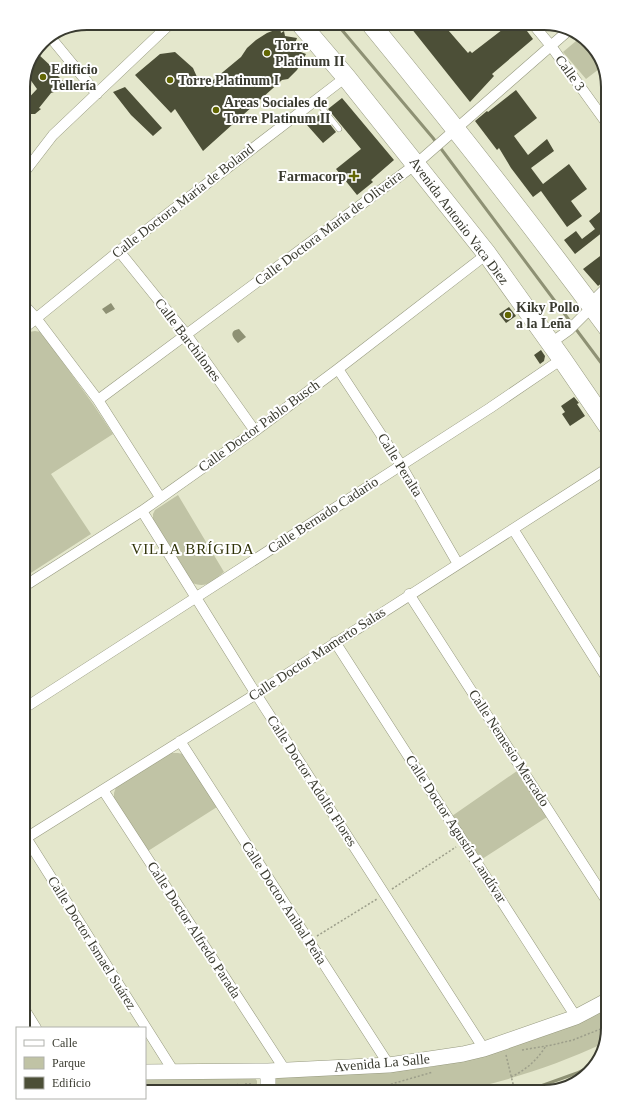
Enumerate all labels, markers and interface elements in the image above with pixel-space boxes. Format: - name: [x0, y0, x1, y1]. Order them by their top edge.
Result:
- place label: Torre Platinum II: [275, 38, 345, 69]
- marker: Torre Platinum II: [262, 48, 272, 58]
- street label: Calle 3: [552, 52, 588, 94]
- place label: Edificio Tellería: [51, 62, 98, 93]
- marker: Edificio Tellería: [38, 72, 48, 82]
- place label: Torre Platinum I: [178, 73, 279, 88]
- marker: Torre Platinum I: [165, 75, 175, 85]
- place label: Areas Sociales de Torre Platinum II: [224, 95, 331, 126]
- marker: Areas Sociales de Torre Platinum II: [211, 105, 221, 115]
- street label: Calle Doctora María de Boland: [109, 141, 257, 261]
- street label: Avenida Antonio Vaca Diez: [406, 154, 512, 288]
- street label: Calle Doctora María de Oliveira: [252, 167, 406, 289]
- place label: Farmacorp: [278, 169, 346, 184]
- marker: Farmacorp: [349, 171, 359, 181]
- street label: Calle Barchilones: [152, 296, 224, 384]
- place label: Kiky Pollo a la Leña: [516, 300, 579, 331]
- marker: Kiky Pollo a la Leña: [503, 310, 513, 320]
- street label: Calle Doctor Pablo Busch: [196, 377, 322, 475]
- street label: Calle Peralta: [375, 431, 426, 500]
- street label: Calle Bernado Cadario: [265, 474, 381, 556]
- district label: VILLA BRÍGIDA: [131, 541, 255, 557]
- street label: Calle Doctor Mamerto Salas: [246, 604, 388, 704]
- street label: Calle Nemesio Mercado: [466, 687, 552, 809]
- street label: Calle Doctor Adolfo Flores: [264, 713, 360, 849]
- street label: Calle Doctor Agustín Landívar: [403, 752, 510, 906]
- street label: Calle Doctor Anibal Peña: [239, 839, 330, 968]
- street label: Calle Doctor Alfredo Parada: [144, 859, 244, 1002]
- street label: Calle Doctor Ismael Suárez: [45, 874, 139, 1012]
- legend: [16, 1027, 146, 1099]
- text: Calle: [52, 1036, 77, 1050]
- street label: Avenida La Salle: [333, 1051, 431, 1075]
- text: Parque: [52, 1056, 85, 1070]
- text: Edificio: [52, 1076, 91, 1090]

